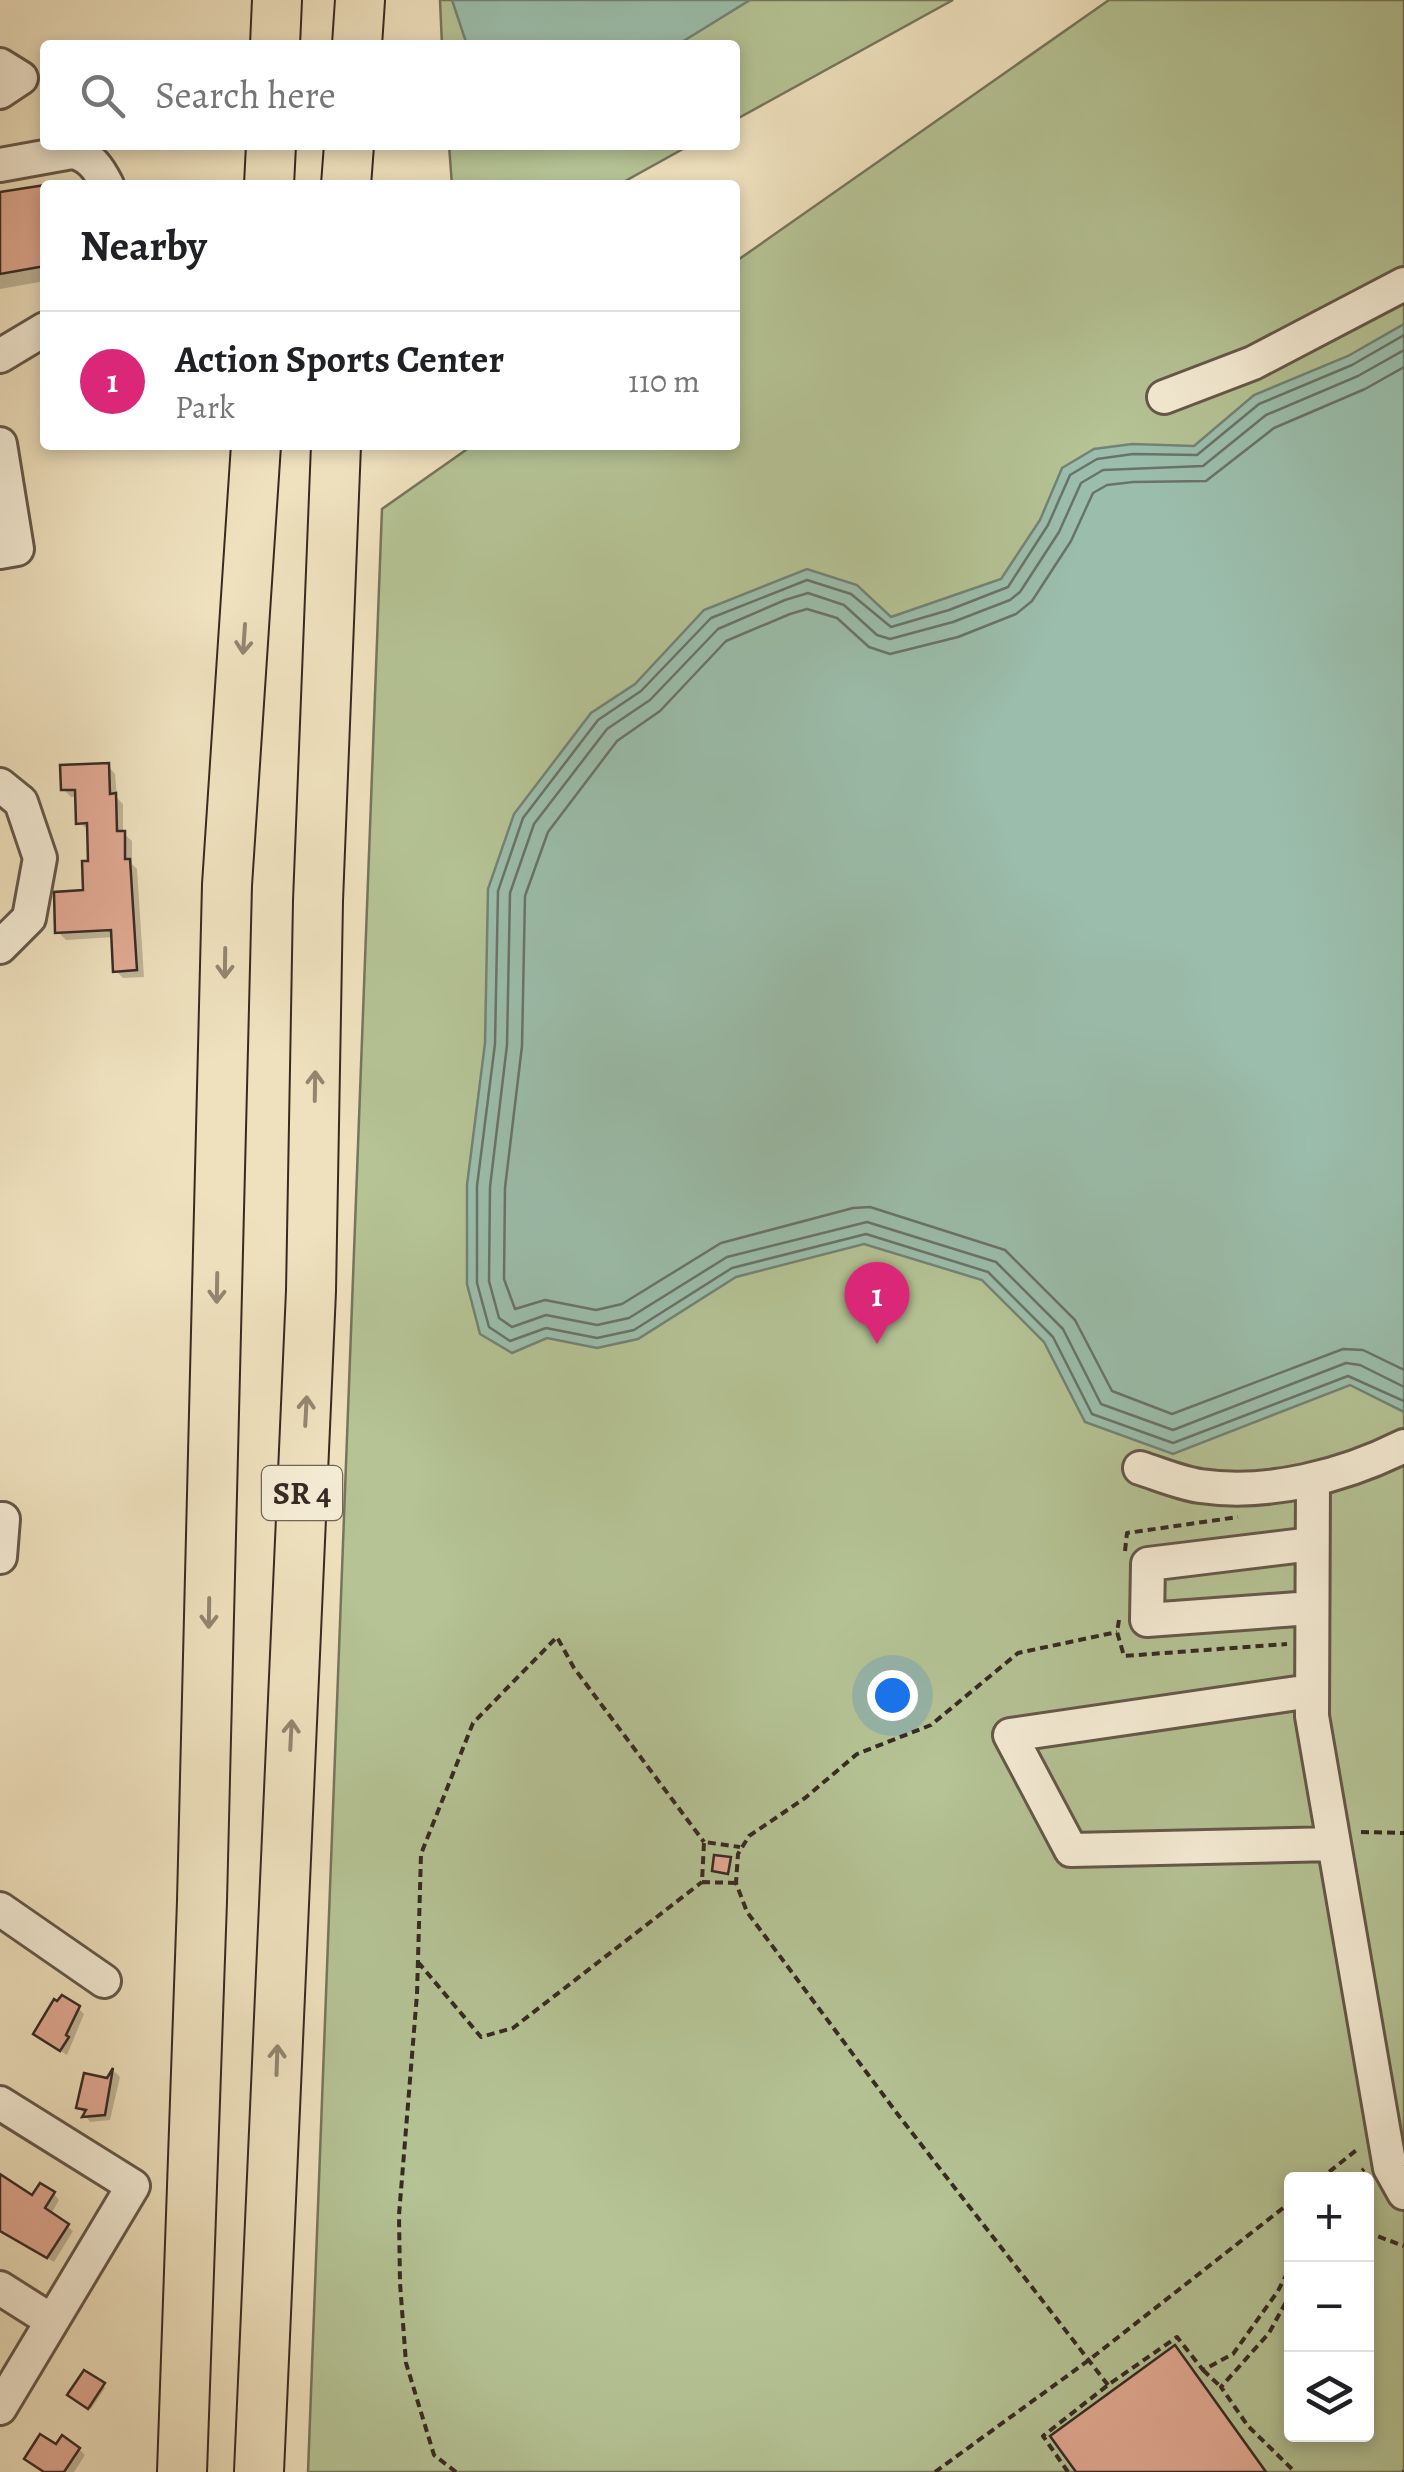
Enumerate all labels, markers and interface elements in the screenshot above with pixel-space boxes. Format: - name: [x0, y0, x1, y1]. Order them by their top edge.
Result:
- search box: [40, 40, 740, 150]
- icon: search: [75, 68, 130, 123]
- text: Search here: [155, 69, 336, 121]
- text: Nearby: [80, 217, 207, 274]
- text: Action Sports Center: [175, 333, 504, 385]
- text: 1: [107, 359, 118, 403]
- text: 110 m: [628, 359, 700, 403]
- text: Park: [175, 385, 235, 429]
- one-way arrow: [234, 623, 253, 655]
- one-way arrow: [215, 947, 234, 979]
- one-way arrow: [305, 1070, 324, 1102]
- pin: 1: [844, 1262, 910, 1344]
- one-way arrow: [207, 1272, 226, 1304]
- one-way arrow: [297, 1395, 316, 1427]
- road number: SR 4: [262, 1466, 342, 1520]
- one-way arrow: [199, 1597, 218, 1629]
- your location: [867, 1670, 918, 1721]
- one-way arrow: [282, 1720, 301, 1752]
- one-way arrow: [268, 2044, 287, 2076]
- map controls: [1284, 2172, 1374, 2442]
- button: +: [1284, 2172, 1374, 2262]
- button: −: [1284, 2262, 1374, 2352]
- button: layers: [1284, 2352, 1374, 2442]

